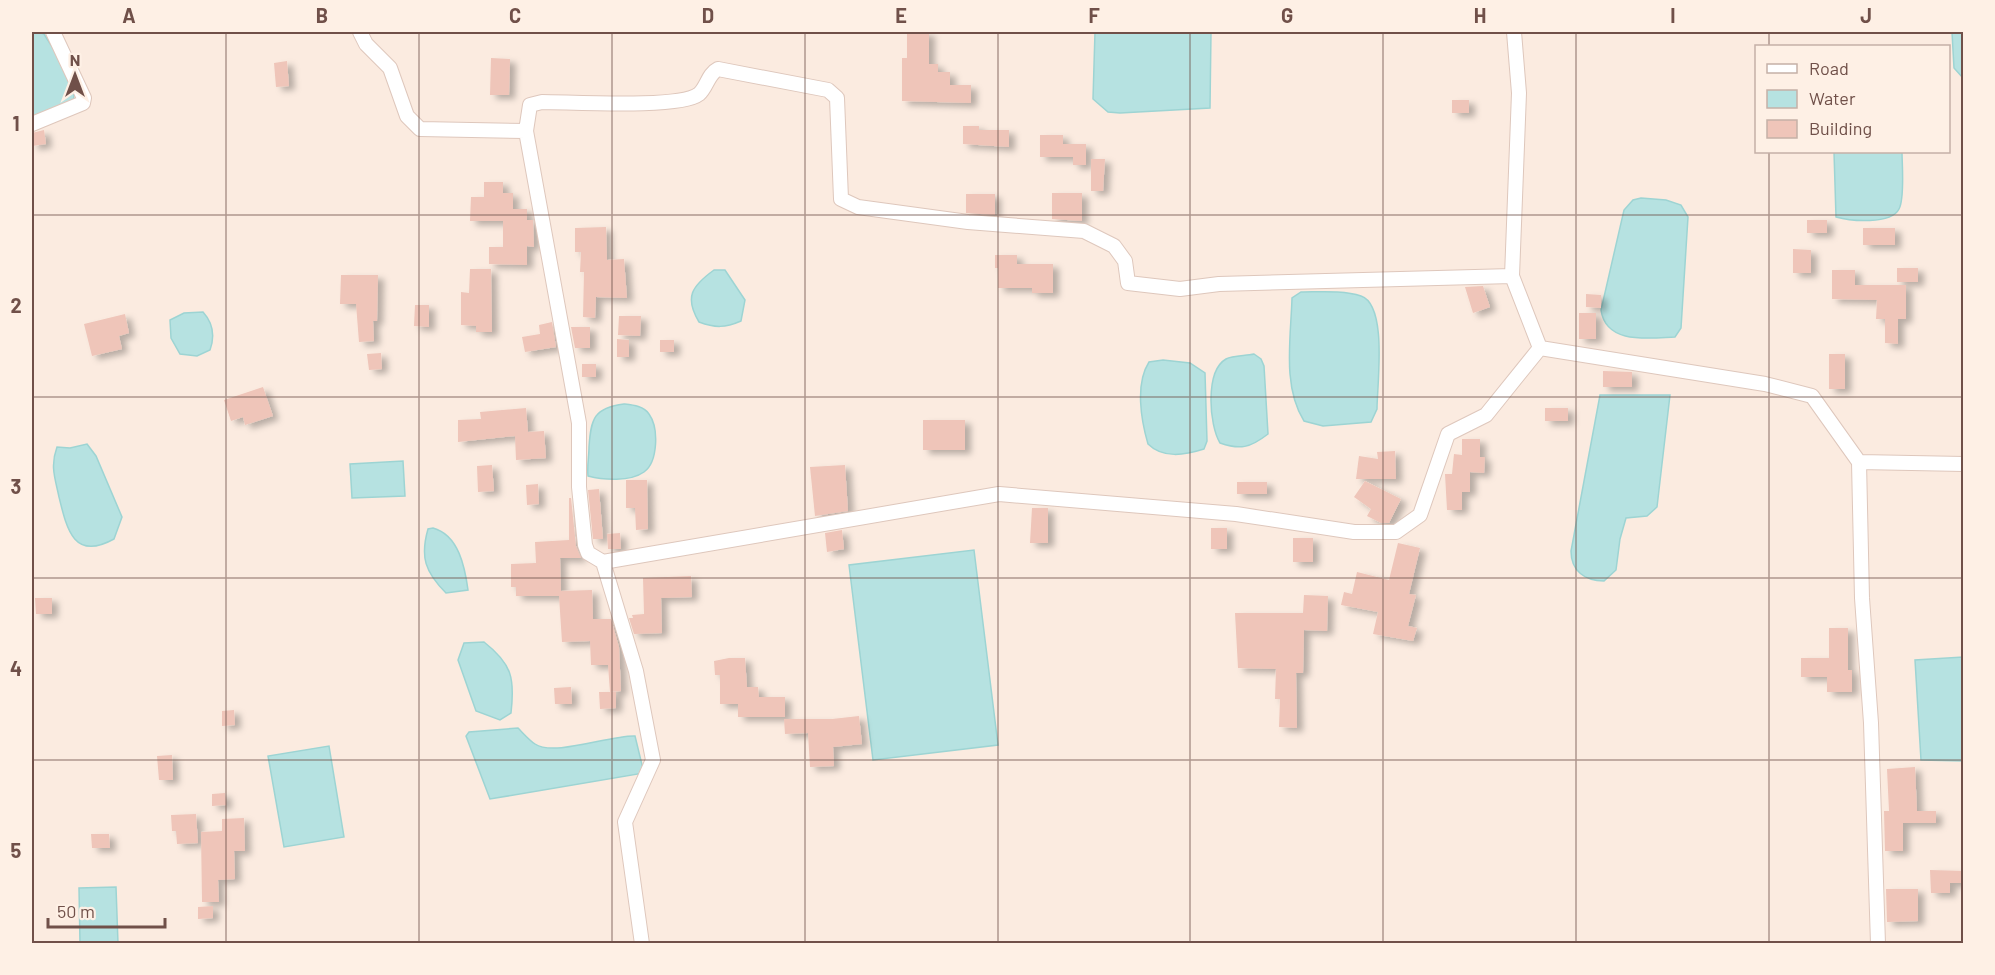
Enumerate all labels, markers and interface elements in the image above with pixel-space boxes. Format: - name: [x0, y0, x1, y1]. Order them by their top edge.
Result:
- text: A: [122, 3, 136, 27]
- text: B: [316, 3, 328, 27]
- text: C: [509, 3, 521, 27]
- text: D: [702, 3, 714, 27]
- text: E: [895, 3, 907, 27]
- text: F: [1088, 3, 1100, 27]
- text: G: [1281, 3, 1293, 27]
- text: H: [1474, 3, 1486, 27]
- text: I: [1670, 3, 1676, 27]
- text: J: [1860, 3, 1872, 27]
- north arrow: [45, 45, 105, 105]
- legend: [1755, 45, 1950, 153]
- text: N: [70, 50, 80, 69]
- text: Road: [1809, 57, 1849, 79]
- text: Water: [1809, 87, 1856, 109]
- text: 1: [12, 111, 20, 135]
- text: Building: [1809, 117, 1872, 139]
- text: 2: [10, 293, 22, 317]
- text: 3: [11, 474, 21, 498]
- text: 4: [10, 656, 22, 680]
- text: 5: [11, 838, 22, 862]
- scale bar: [48, 891, 165, 929]
- text: 50 m: [57, 900, 95, 922]

